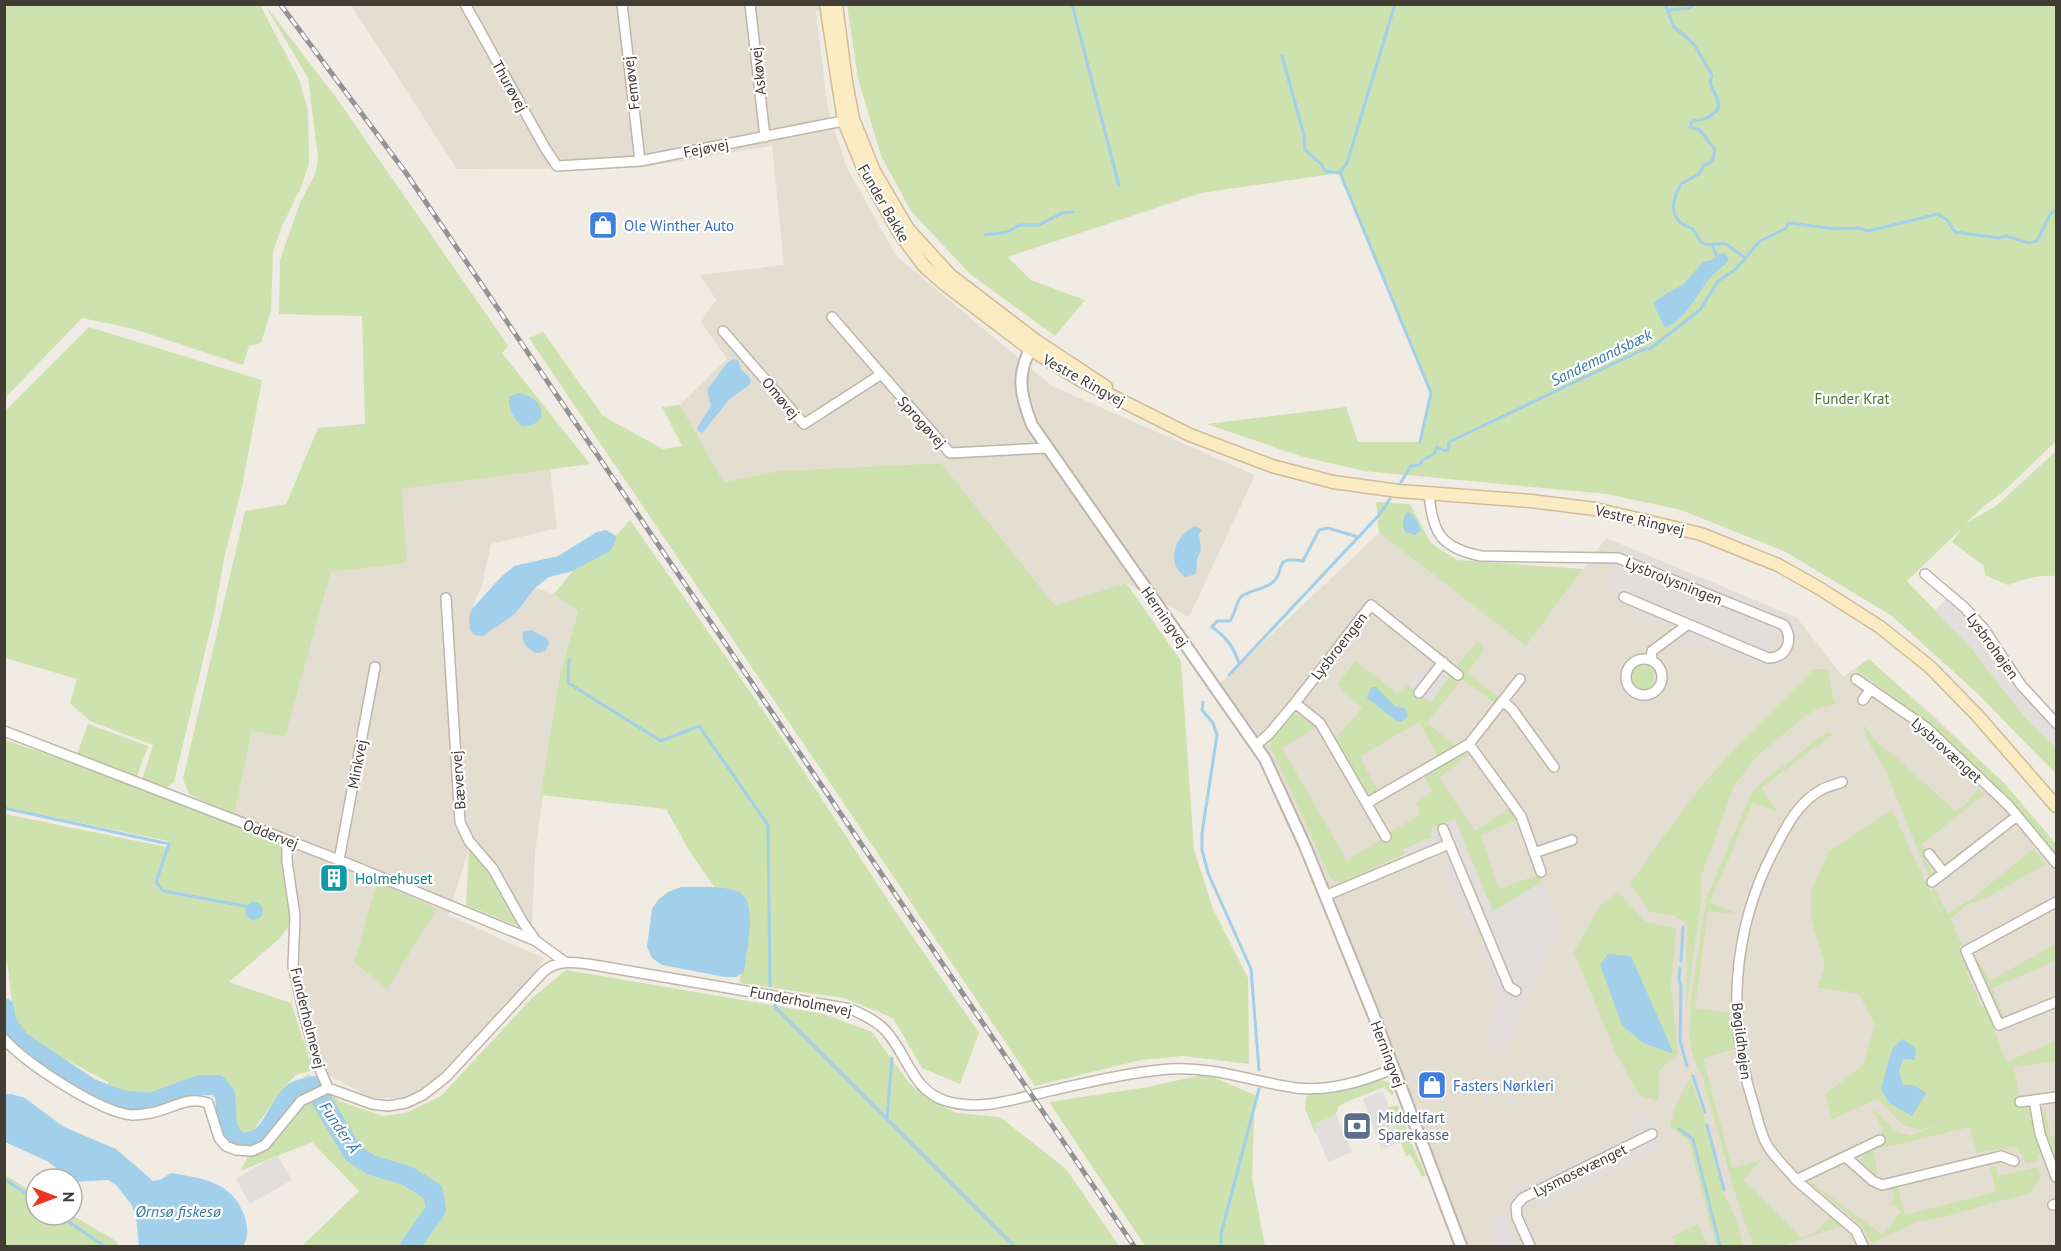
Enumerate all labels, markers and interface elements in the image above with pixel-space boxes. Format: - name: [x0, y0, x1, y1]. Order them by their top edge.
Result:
- street label: Askøvej: [746, 46, 770, 96]
- street label: Femøvej: [618, 55, 644, 111]
- street label: Thurøvej: [488, 57, 532, 115]
- street label: Fejøvej: [682, 134, 730, 162]
- street label: Funder Bakke: [854, 161, 914, 245]
- shop icon: Ole Winther Auto: [587, 209, 619, 241]
- place label: Ole Winther Auto: [624, 216, 734, 235]
- water label: Sandemandsbæk: [1547, 323, 1656, 390]
- street label: Vestre Ringvej: [1039, 349, 1129, 410]
- street label: Omøvej: [758, 373, 804, 423]
- park label: Funder Krat: [1814, 389, 1890, 408]
- street label: Sprogøvej: [894, 392, 950, 452]
- street label: Vestre Ringvej: [1592, 500, 1687, 540]
- street label: Lysbrolysningen: [1623, 553, 1725, 609]
- street label: Herningvej: [1137, 583, 1193, 651]
- street label: Lysbroengen: [1307, 608, 1371, 684]
- street label: Lysbrohøjen: [1963, 609, 2023, 683]
- street label: Lysbrovænget: [1908, 713, 1986, 787]
- street label: Minkvej: [343, 738, 371, 790]
- street label: Bævervej: [446, 750, 470, 810]
- street label: Oddervej: [241, 815, 301, 853]
- building icon: Holmehuset: [318, 862, 350, 894]
- place label: Holmehuset: [355, 869, 433, 888]
- street label: Funderholmevej: [286, 965, 330, 1071]
- street label: Funderholmevej: [748, 982, 854, 1020]
- street label: Bøgildhøjen: [1728, 1001, 1756, 1081]
- street label: Herningvej: [1367, 1018, 1409, 1090]
- shop icon: Fasters Nørkleri: [1416, 1069, 1448, 1101]
- place label: Fasters Nørkleri: [1453, 1076, 1554, 1095]
- water label: Funder Å: [316, 1097, 365, 1157]
- place label: Middelfart Sparekasse: [1378, 1108, 1449, 1144]
- bank icon: Middelfart Sparekasse: [1341, 1110, 1373, 1142]
- street label: Lysmosevænget: [1530, 1139, 1630, 1201]
- north arrow: [24, 1167, 84, 1227]
- text: N: [59, 1192, 79, 1202]
- water label: Ørnsø fiskesø: [135, 1201, 221, 1221]

